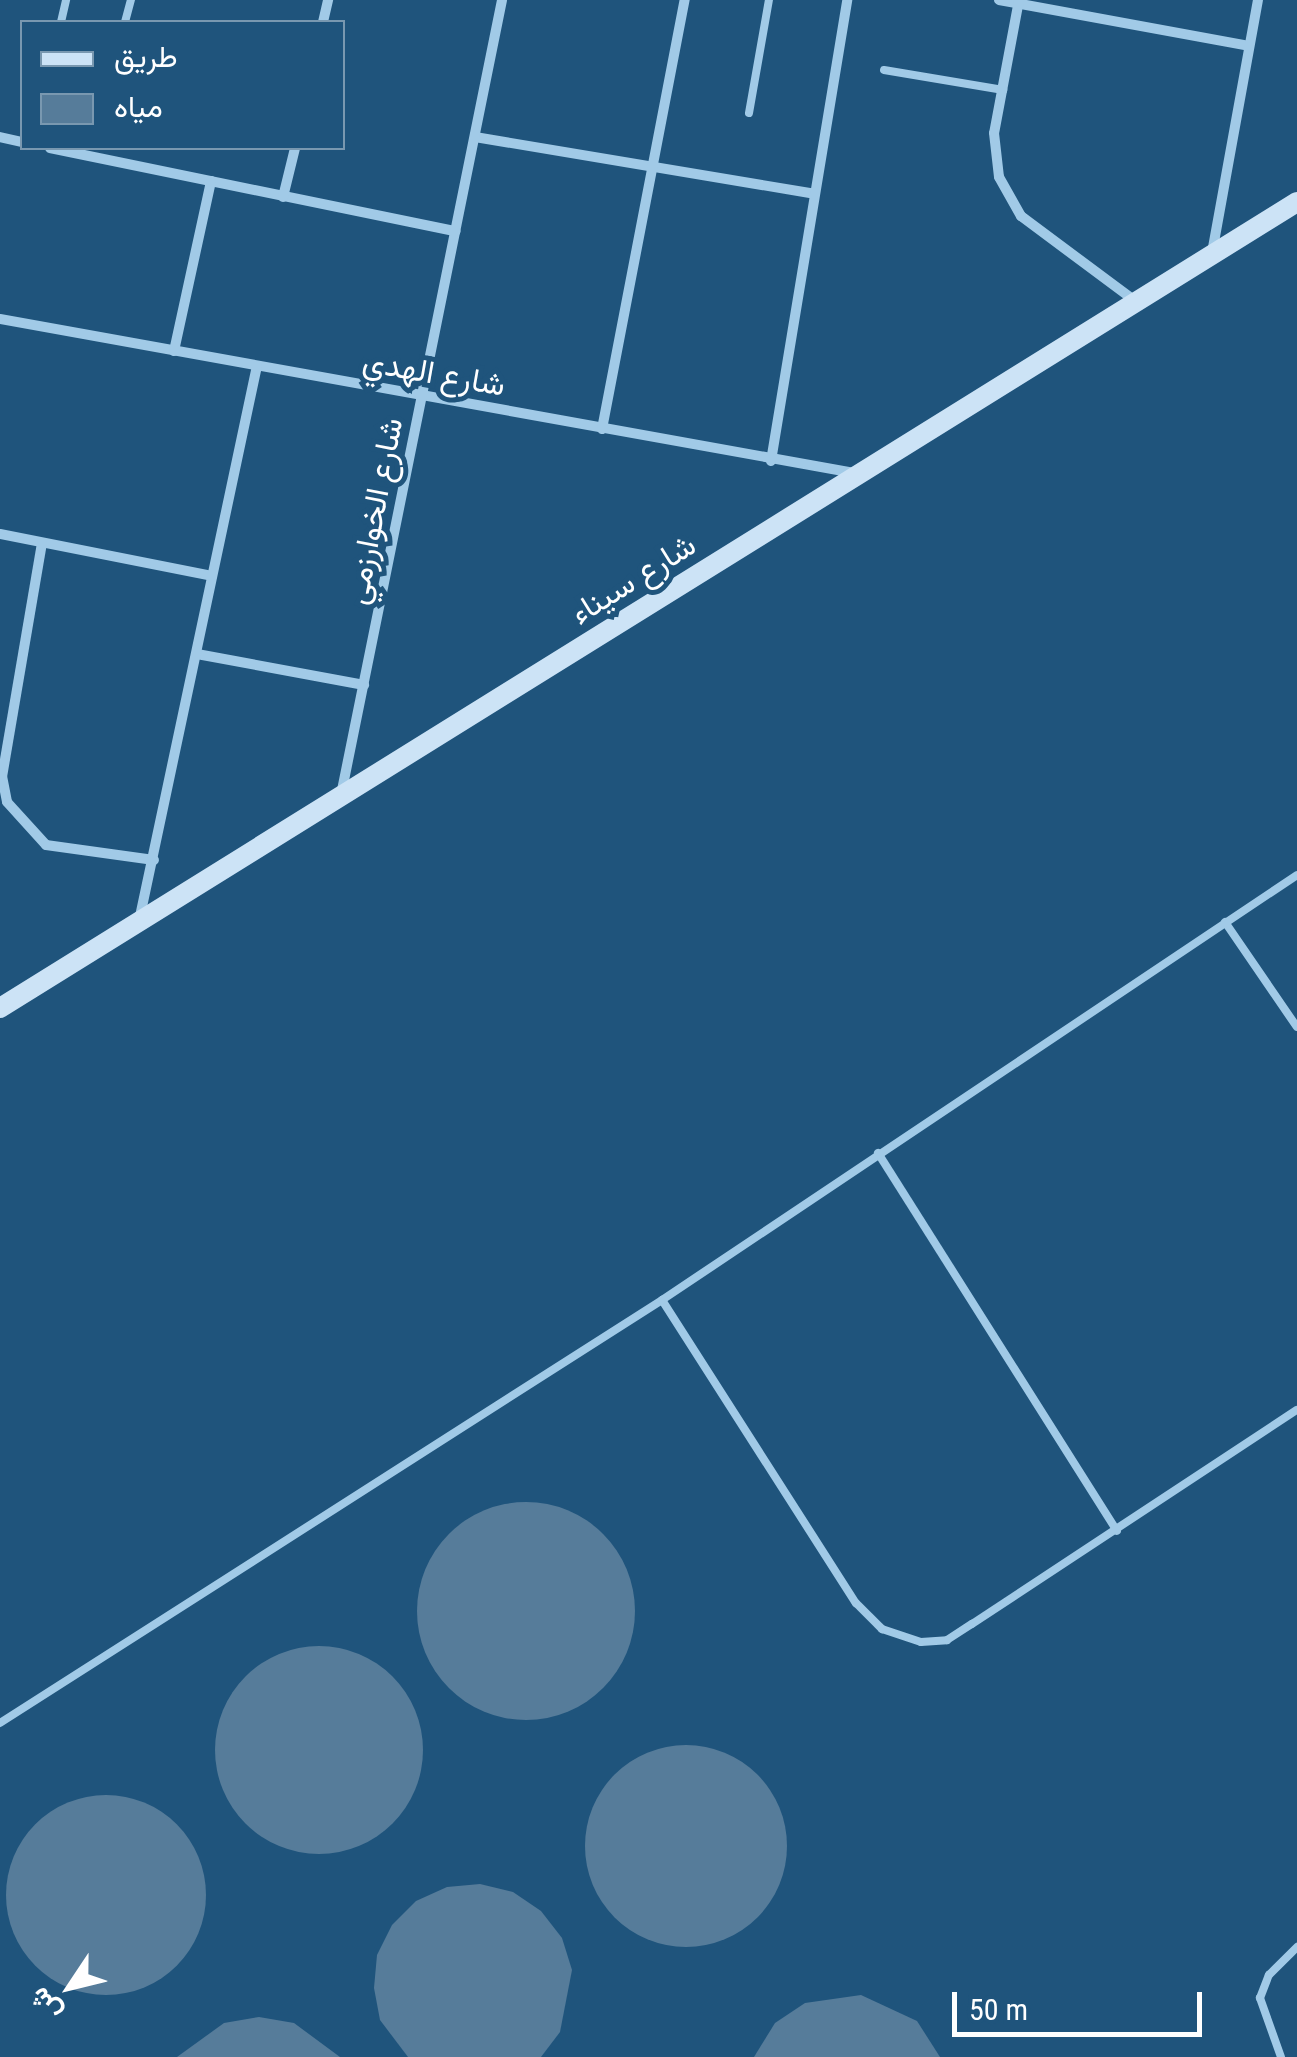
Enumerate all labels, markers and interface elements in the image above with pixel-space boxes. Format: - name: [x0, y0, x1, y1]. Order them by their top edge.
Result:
- legend: [20, 20, 345, 150]
- text: طريق: [114, 39, 178, 74]
- text: مياه: [114, 89, 163, 124]
- street label: شارع الهدي: [360, 342, 508, 404]
- street label: شارع الخوارزمي: [337, 414, 411, 608]
- street label: شارع سيناء: [563, 525, 703, 633]
- north arrow: [20, 1937, 120, 2037]
- scale bar: [957, 1972, 1207, 2034]
- text: ش: [22, 1981, 68, 2028]
- text: 50 m: [969, 1992, 1028, 2027]

